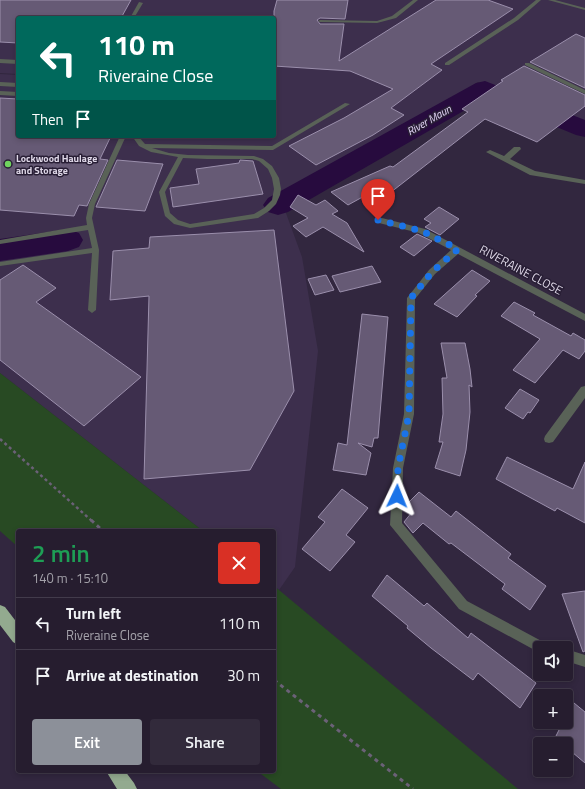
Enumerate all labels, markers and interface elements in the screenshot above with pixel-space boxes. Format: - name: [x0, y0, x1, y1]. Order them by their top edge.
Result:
- text: 110 m: [98, 23, 175, 66]
- icon: left: [32, 32, 84, 84]
- text: Riveraine Close: [98, 62, 213, 89]
- water label: River Maun: [404, 100, 455, 139]
- text: Then: [32, 108, 64, 131]
- icon: arrive: [72, 108, 94, 130]
- place label: Lockwood Haulage and Storage: [16, 151, 97, 178]
- marker: Lockwood Haulage and Storage: [3, 159, 13, 169]
- pin: [361, 179, 395, 220]
- icon: arrive: [367, 185, 389, 207]
- street label: RIVERAINE CLOSE: [476, 240, 567, 300]
- position arrow: [376, 475, 418, 517]
- text: 2 min: [32, 535, 90, 571]
- button: close: [218, 542, 260, 584]
- text: 140 m · 15:10: [32, 568, 108, 588]
- text: Turn left: [66, 602, 121, 625]
- text: 110 m: [219, 612, 260, 635]
- icon: left: [32, 613, 54, 635]
- text: Riveraine Close: [66, 625, 149, 645]
- map controls: [533, 641, 573, 777]
- button: sound: [533, 641, 573, 681]
- text: Arrive at destination: [66, 664, 199, 687]
- text: 30 m: [227, 664, 260, 687]
- icon: arrive: [32, 665, 54, 687]
- button: +: [533, 689, 573, 729]
- button: Exit: [32, 719, 142, 765]
- button: Share: [150, 719, 260, 765]
- button: −: [533, 737, 573, 777]

